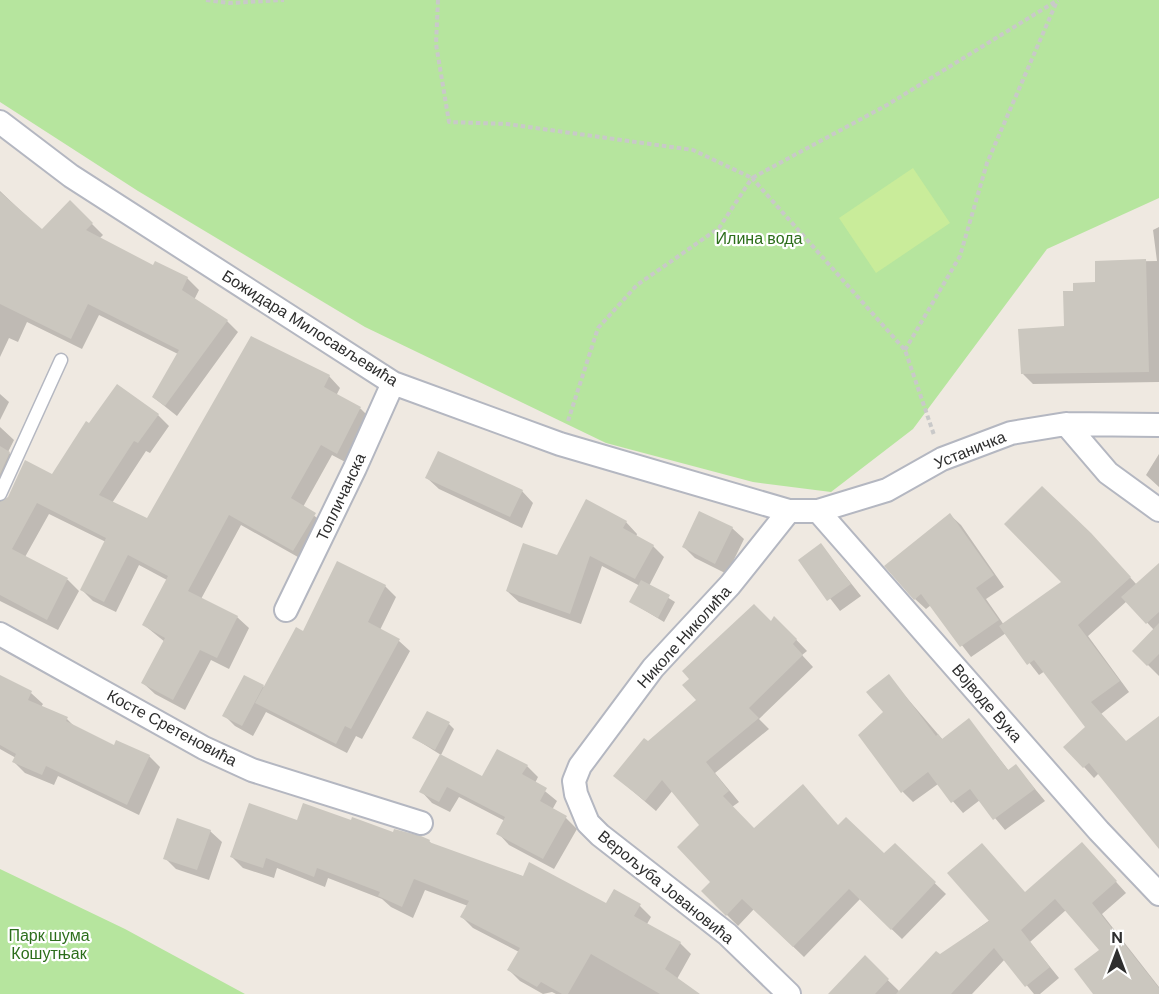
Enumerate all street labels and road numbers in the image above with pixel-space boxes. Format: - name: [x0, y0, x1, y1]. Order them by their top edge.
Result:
- street label: Божидара Милосављевића: [218, 265, 402, 391]
- street label: Устаничка: [931, 426, 1009, 474]
- street label: Топличанска: [311, 450, 371, 544]
- street label: Николе Николића: [632, 581, 736, 693]
- street label: Војводе Вука: [947, 659, 1027, 747]
- street label: Косте Сретеновића: [103, 685, 241, 771]
- street label: Верољуба Јовановића: [594, 826, 738, 948]

